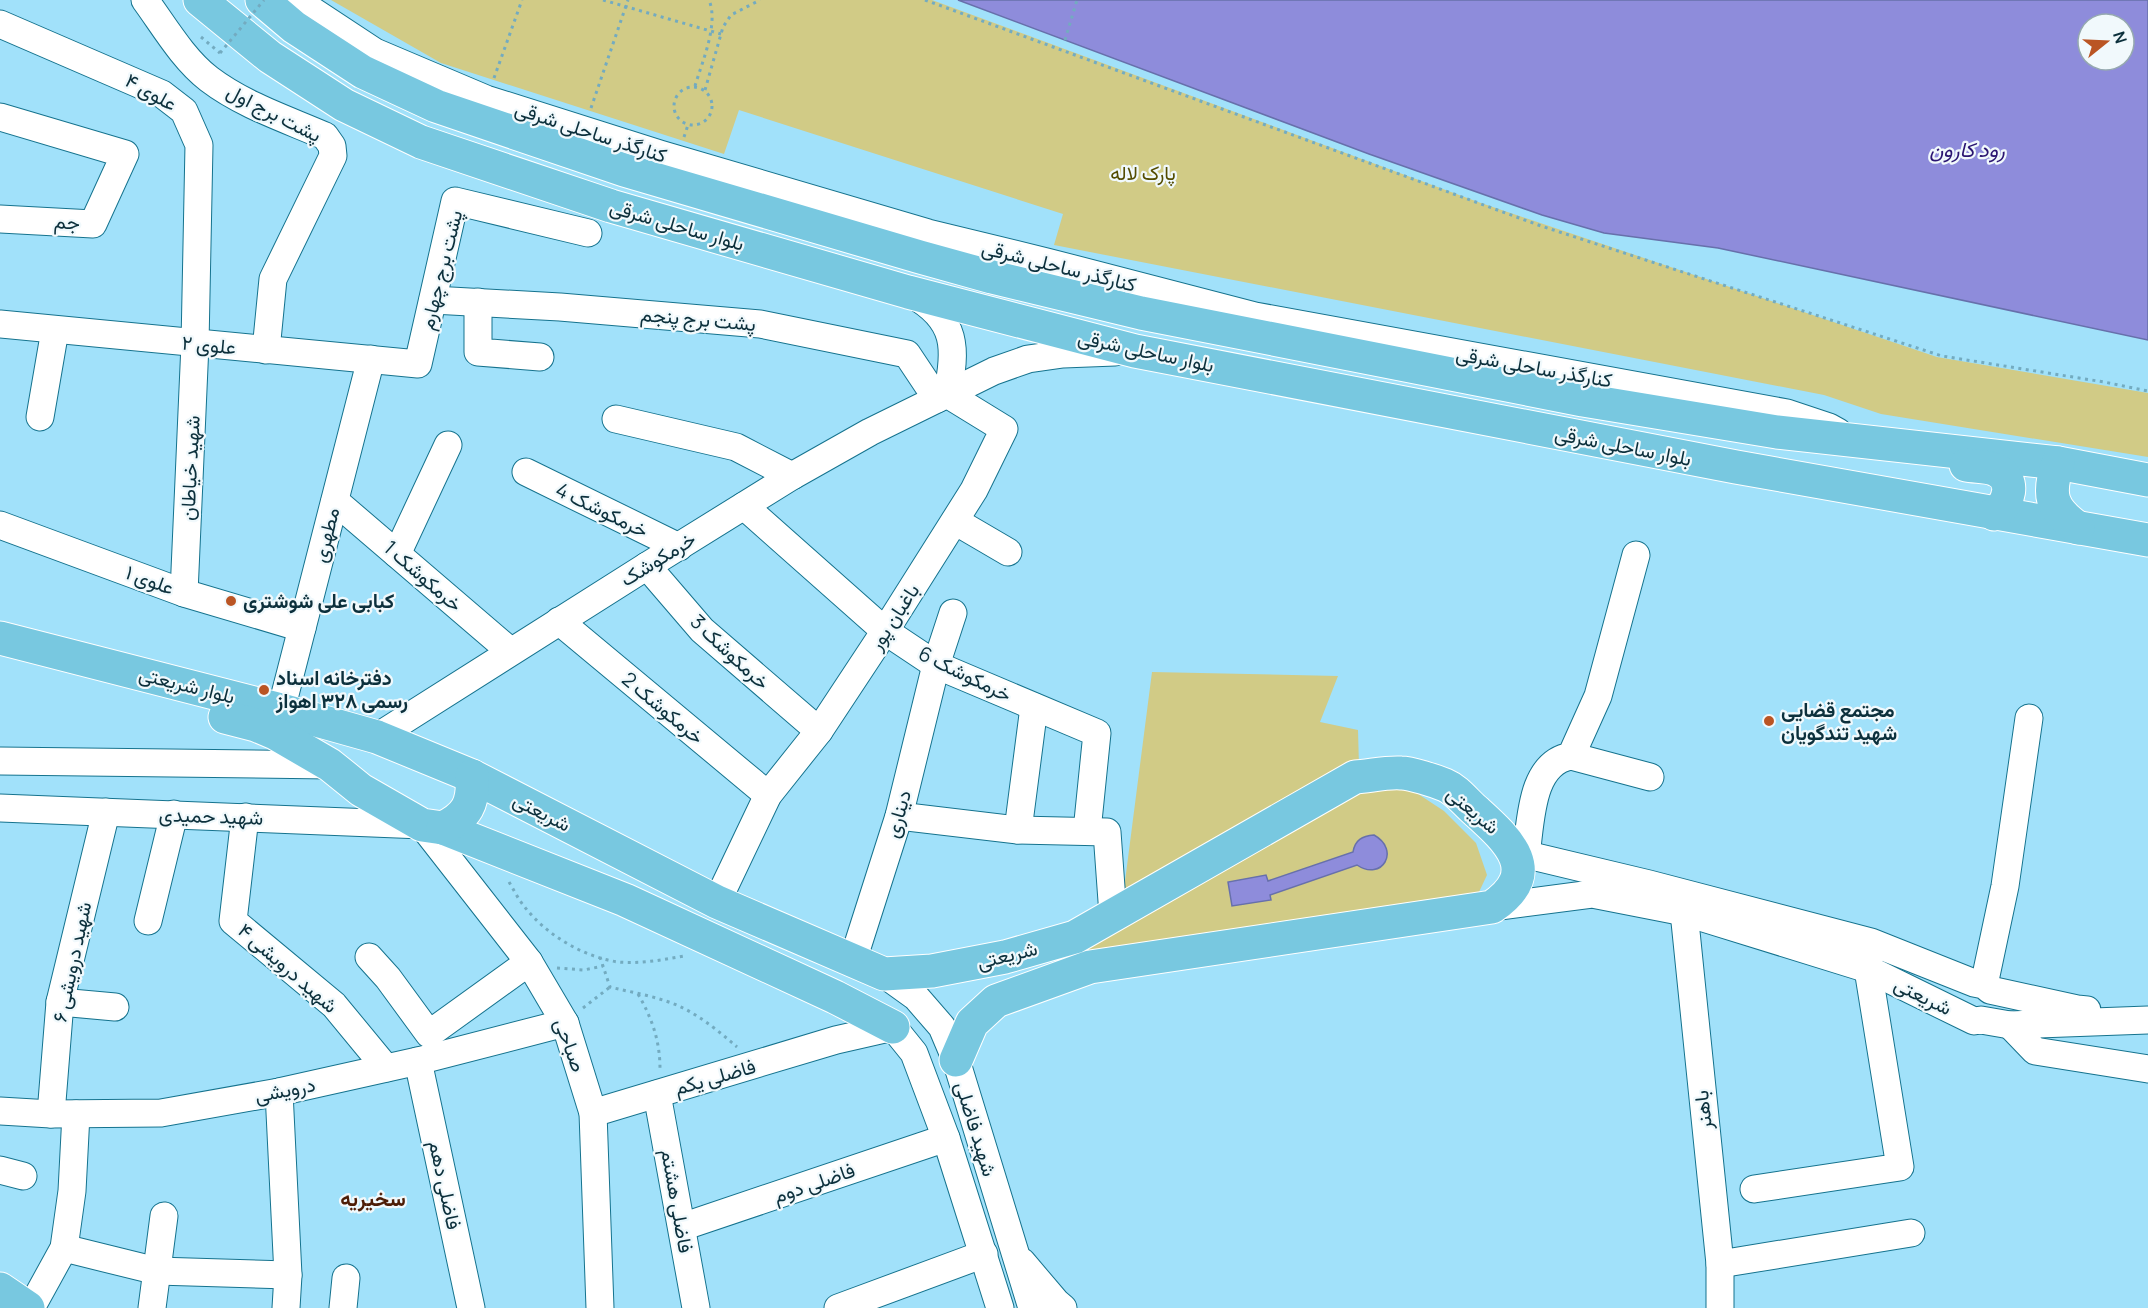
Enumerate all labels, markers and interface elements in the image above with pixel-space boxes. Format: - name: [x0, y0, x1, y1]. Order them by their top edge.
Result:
- north arrow: [2076, 12, 2136, 72]
- text: N: [2108, 28, 2133, 46]
- street label: علوی ۴: [121, 66, 182, 117]
- street label: پشت برج اول: [222, 77, 326, 149]
- street label: کنارگذر ساحلی شرقی: [512, 94, 671, 169]
- water label: رود کارون: [1929, 135, 2005, 163]
- park label: پارک لاله: [1110, 159, 1176, 187]
- street label: بلوار ساحلی شرقی: [607, 192, 747, 257]
- street label: جم: [53, 207, 81, 236]
- street label: پشت برج چهارم: [413, 207, 469, 333]
- street label: کنارگذر ساحلی شرقی: [979, 233, 1139, 298]
- street label: پشت برج پنجم: [639, 300, 757, 338]
- street label: بلوار ساحلی شرقی: [1075, 323, 1217, 378]
- street label: علوی ۲: [181, 329, 237, 360]
- street label: کنارگذر ساحلی شرقی: [1454, 339, 1614, 394]
- street label: شهید خیاطان: [173, 415, 206, 521]
- street label: بلوار ساحلی شرقی: [1552, 419, 1694, 472]
- street label: خرمکوشک 4: [551, 476, 653, 544]
- street label: مطهری: [306, 504, 345, 565]
- street label: خرمکوشک: [615, 525, 700, 592]
- street label: خرمکوشک 1: [378, 534, 468, 617]
- street label: علوی ۱: [122, 558, 178, 601]
- street label: باغبان پور: [861, 578, 926, 657]
- place label: کبابی علی شوشتری: [243, 587, 394, 614]
- marker: کبابی علی شوشتری: [224, 594, 238, 608]
- street label: خرمکوشک 3: [685, 608, 776, 695]
- street label: خرمکوشک 6: [914, 639, 1016, 708]
- street label: بلوار شریعتی: [136, 660, 238, 709]
- place label: دفترخانه اسناد رسمی ۳۲۸ اهواز: [275, 664, 408, 714]
- street label: خرمکوشک 2: [617, 665, 710, 750]
- marker: دفترخانه اسناد رسمی ۳۲۸ اهواز: [257, 683, 271, 697]
- place label: مجتمع قضایی شهید تندگویان: [1781, 696, 1897, 746]
- marker: مجتمع قضایی شهید تندگویان: [1762, 714, 1776, 728]
- street label: شریعتی: [1441, 780, 1505, 840]
- street label: شریعتی: [509, 786, 576, 838]
- street label: دیناری: [878, 787, 917, 841]
- street label: شهید حمیدی: [158, 800, 264, 831]
- street label: شهید درویشی ۶: [46, 899, 97, 1025]
- street label: شهید درویشی ۴: [233, 917, 344, 1019]
- street label: شریعتی: [974, 934, 1040, 975]
- street label: شریعتی: [1890, 970, 1957, 1021]
- street label: صباحی: [548, 1014, 593, 1075]
- street label: فاضلی یکم: [671, 1052, 759, 1101]
- street label: درویشی: [252, 1070, 317, 1109]
- street label: شهید فاضلی: [949, 1078, 1004, 1180]
- street label: باهنر: [1687, 1089, 1718, 1132]
- street label: فاضلی دهم: [423, 1138, 468, 1232]
- street label: فاضلی هشتم: [655, 1147, 700, 1255]
- street label: فاضلی دوم: [769, 1156, 858, 1209]
- district label: سخیریه: [340, 1184, 406, 1212]

